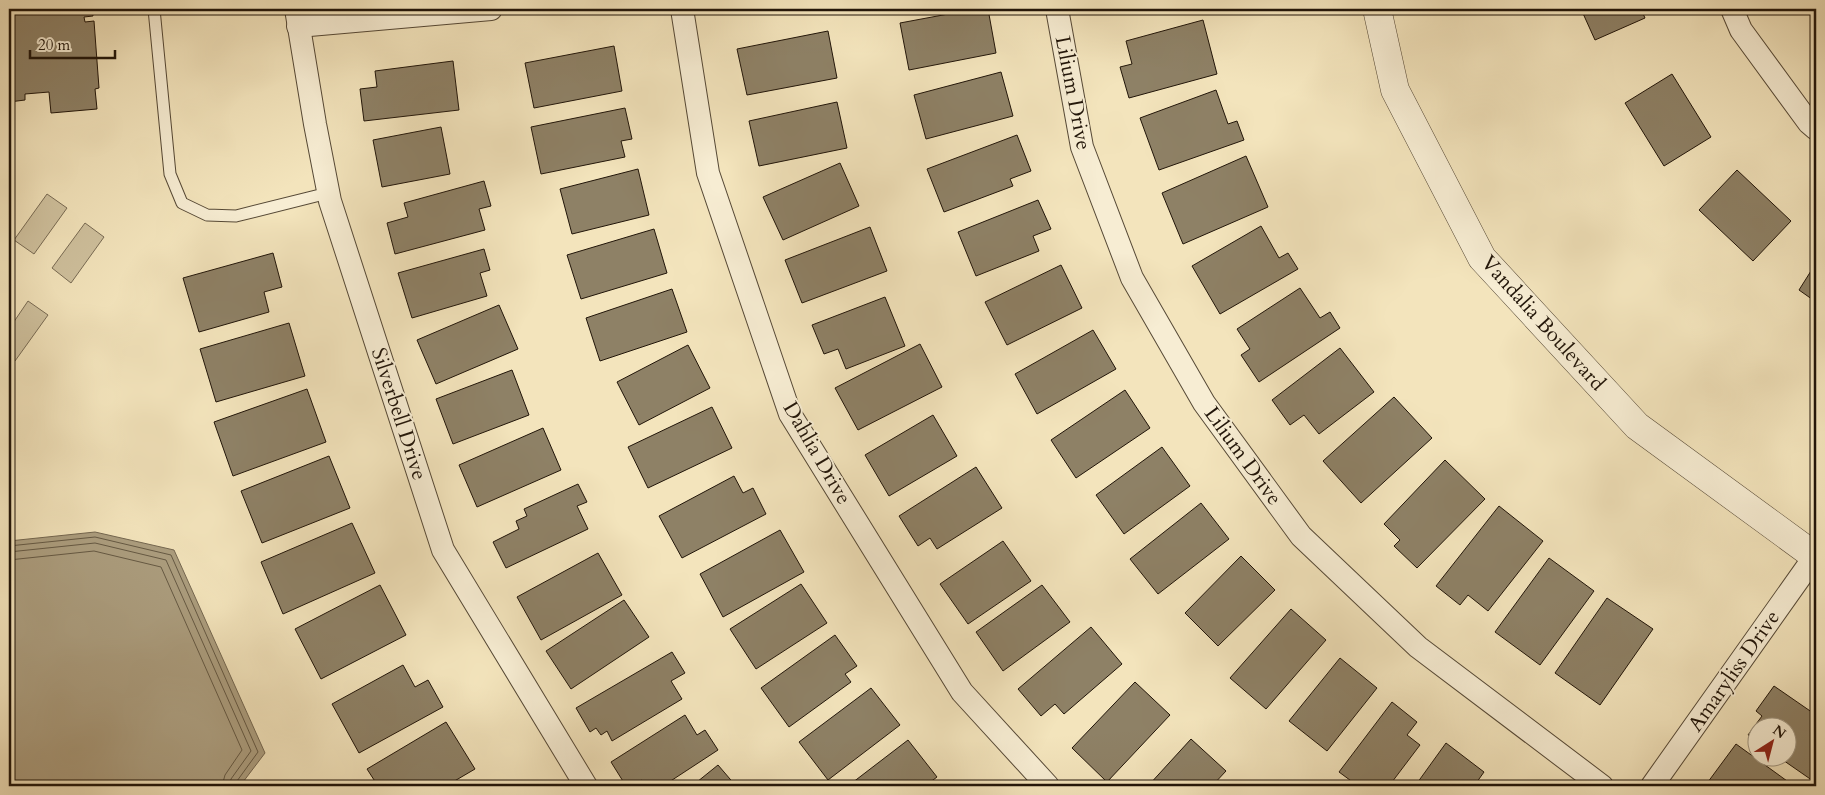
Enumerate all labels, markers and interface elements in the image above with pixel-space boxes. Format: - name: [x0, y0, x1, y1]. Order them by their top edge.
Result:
- scale bar: [30, 28, 115, 60]
- street label: Lilium Drive: [1048, 34, 1098, 152]
- text: 20 m: [38, 35, 70, 55]
- street label: Vandalia Boulevard: [1474, 249, 1612, 397]
- street label: Silverbell Drive: [364, 344, 434, 484]
- street label: Dahlia Drive: [776, 396, 858, 510]
- street label: Lilium Drive: [1197, 401, 1289, 511]
- street label: Amaryliss Drive: [1681, 604, 1787, 738]
- north arrow: [1748, 718, 1798, 768]
- text: N: [1769, 721, 1790, 743]

